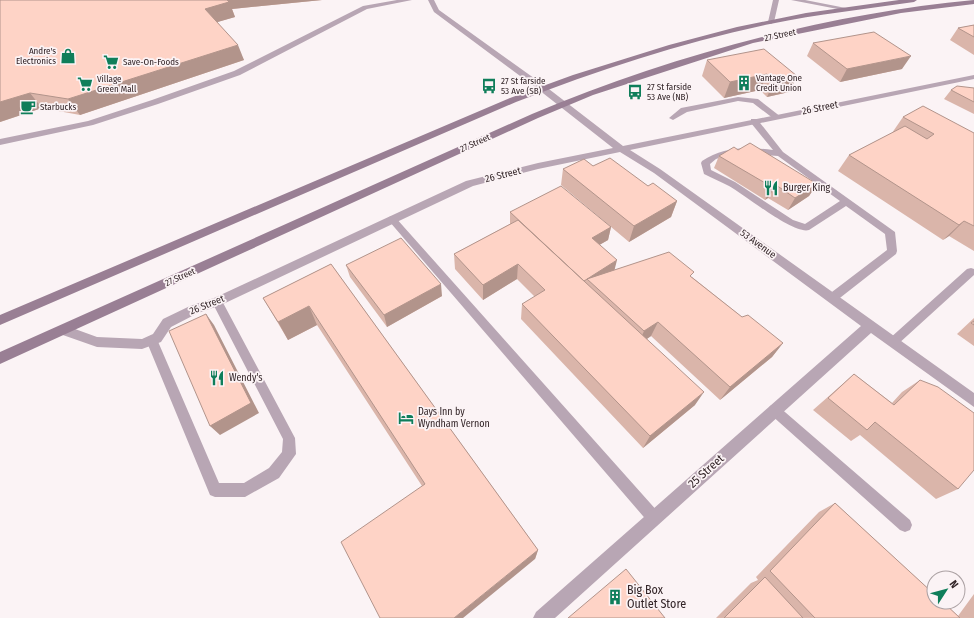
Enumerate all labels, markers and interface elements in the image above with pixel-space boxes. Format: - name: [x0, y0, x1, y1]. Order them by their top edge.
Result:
- street label: 27 Street: [763, 27, 797, 43]
- place label: Andre's Electronics: [16, 46, 56, 66]
- shop icon: Andre's Electronics: [59, 47, 77, 65]
- supermarket icon: Save-On-Foods: [102, 53, 120, 71]
- place label: Save-On-Foods: [123, 57, 179, 67]
- place label: Vantage One Credit Union: [756, 73, 803, 93]
- place label: Village Green Mall: [97, 74, 137, 94]
- building icon: Vantage One Credit Union: [735, 74, 753, 92]
- supermarket icon: Village Green Mall: [76, 75, 94, 93]
- place label: 27 St farside 53 Ave (SB): [501, 76, 546, 96]
- bus stop icon: 27 St farside 53 Ave (SB): [480, 77, 498, 95]
- place label: 27 St farside 53 Ave (NB): [647, 82, 692, 102]
- bus stop icon: 27 St farside 53 Ave (NB): [626, 83, 644, 101]
- cafe icon: Starbucks: [19, 98, 37, 116]
- street label: 26 Street: [801, 99, 840, 117]
- place label: Starbucks: [40, 102, 76, 112]
- street label: 27 Street: [458, 132, 492, 154]
- street label: 26 Street: [484, 165, 523, 185]
- restaurant icon: Burger King: [762, 179, 780, 197]
- place label: Burger King: [783, 182, 830, 194]
- street label: 53 Avenue: [738, 227, 778, 261]
- street label: 27 Street: [163, 266, 197, 288]
- street label: 26 Street: [188, 292, 227, 317]
- restaurant icon: Wendy's: [208, 369, 226, 387]
- place label: Wendy's: [229, 372, 263, 384]
- place label: Days Inn by Wyndham Vernon: [418, 406, 490, 430]
- hotel icon: Days Inn by Wyndham Vernon: [397, 409, 415, 427]
- street label: 25 Street: [685, 451, 727, 491]
- north arrow: [926, 570, 966, 610]
- text: N: [946, 578, 961, 591]
- place label: Big Box Outlet Store: [627, 583, 686, 611]
- building icon: Big Box Outlet Store: [606, 588, 624, 606]

